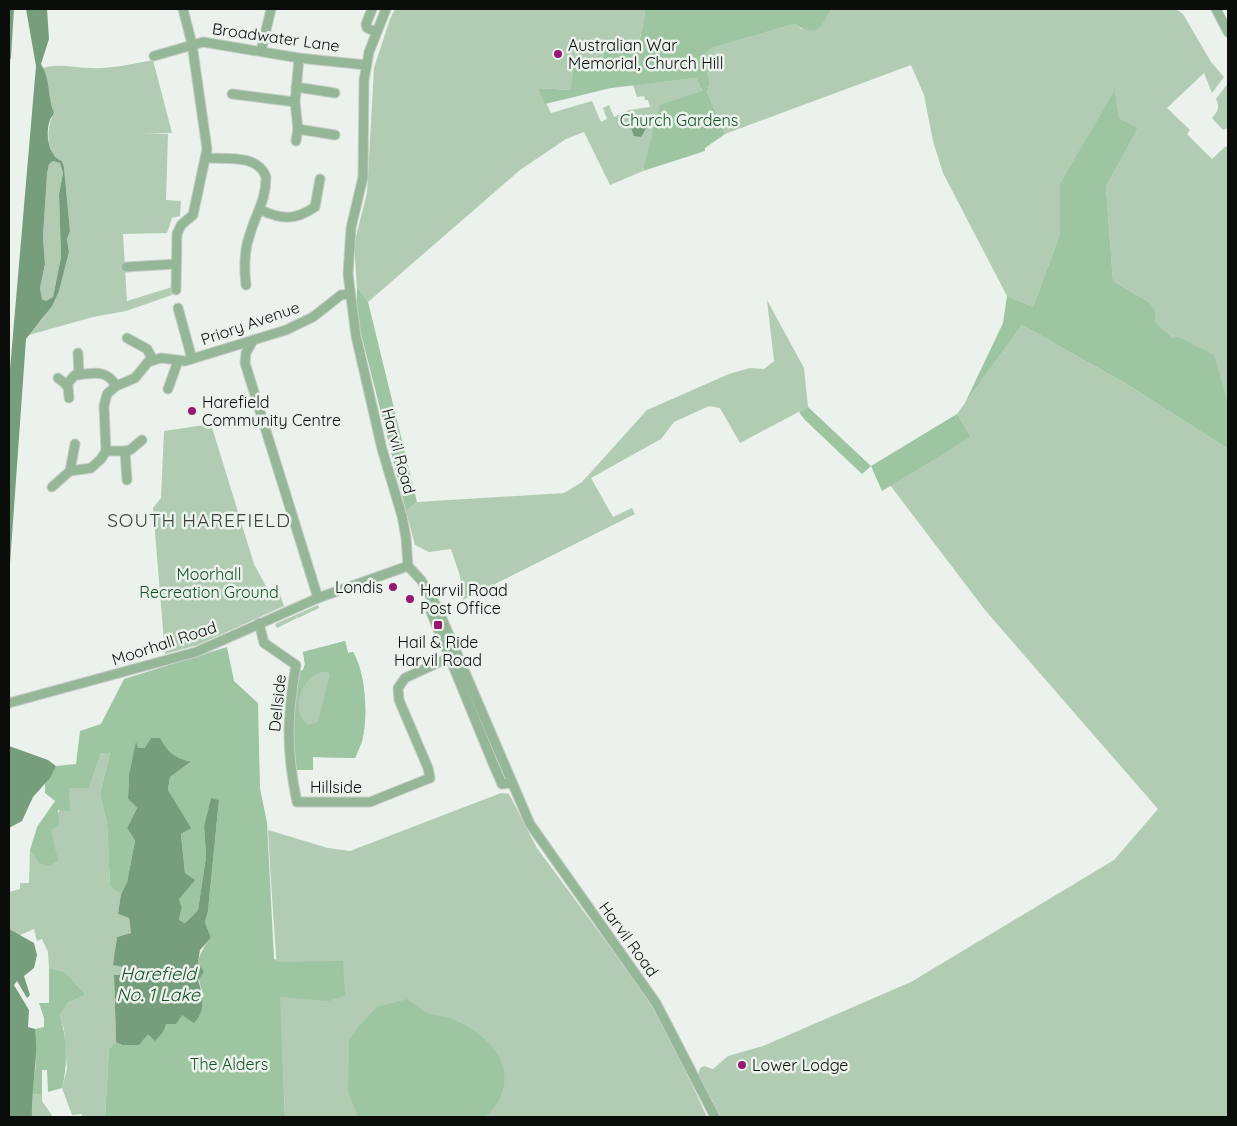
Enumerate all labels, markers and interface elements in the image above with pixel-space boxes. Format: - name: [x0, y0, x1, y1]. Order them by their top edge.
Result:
- street label: Broadwater Lane: [211, 18, 341, 56]
- place label: Australian War Memorial, Church Hill: [568, 35, 723, 73]
- marker: Australian War Memorial, Church Hill: [552, 48, 564, 60]
- park label: Church Gardens: [620, 110, 738, 130]
- street label: Priory Avenue: [198, 297, 302, 349]
- place label: Harefield Community Centre: [202, 392, 341, 430]
- marker: Harefield Community Centre: [186, 405, 198, 417]
- street label: Harvil Road: [378, 406, 420, 496]
- district label: SOUTH HAREFIELD: [107, 508, 291, 532]
- park label: Moorhall Recreation Ground: [139, 564, 279, 602]
- place label: Londis: [335, 577, 383, 597]
- place label: Harvil Road Post Office: [420, 580, 508, 618]
- marker: Londis: [387, 581, 399, 593]
- marker: Harvil Road Post Office: [404, 593, 416, 605]
- street label: Moorhall Road: [109, 617, 219, 669]
- marker: Hail & Ride Harvil Road: [432, 619, 444, 631]
- place label: Hail & Ride Harvil Road: [394, 632, 482, 670]
- street label: Dellside: [264, 673, 290, 733]
- street label: Hillside: [310, 777, 362, 797]
- street label: Harvil Road: [595, 898, 663, 980]
- water label: Harefield No. 1 Lake: [116, 962, 201, 1006]
- park label: The Alders: [190, 1054, 268, 1074]
- place label: Lower Lodge: [752, 1055, 848, 1075]
- marker: Lower Lodge: [736, 1059, 748, 1071]

